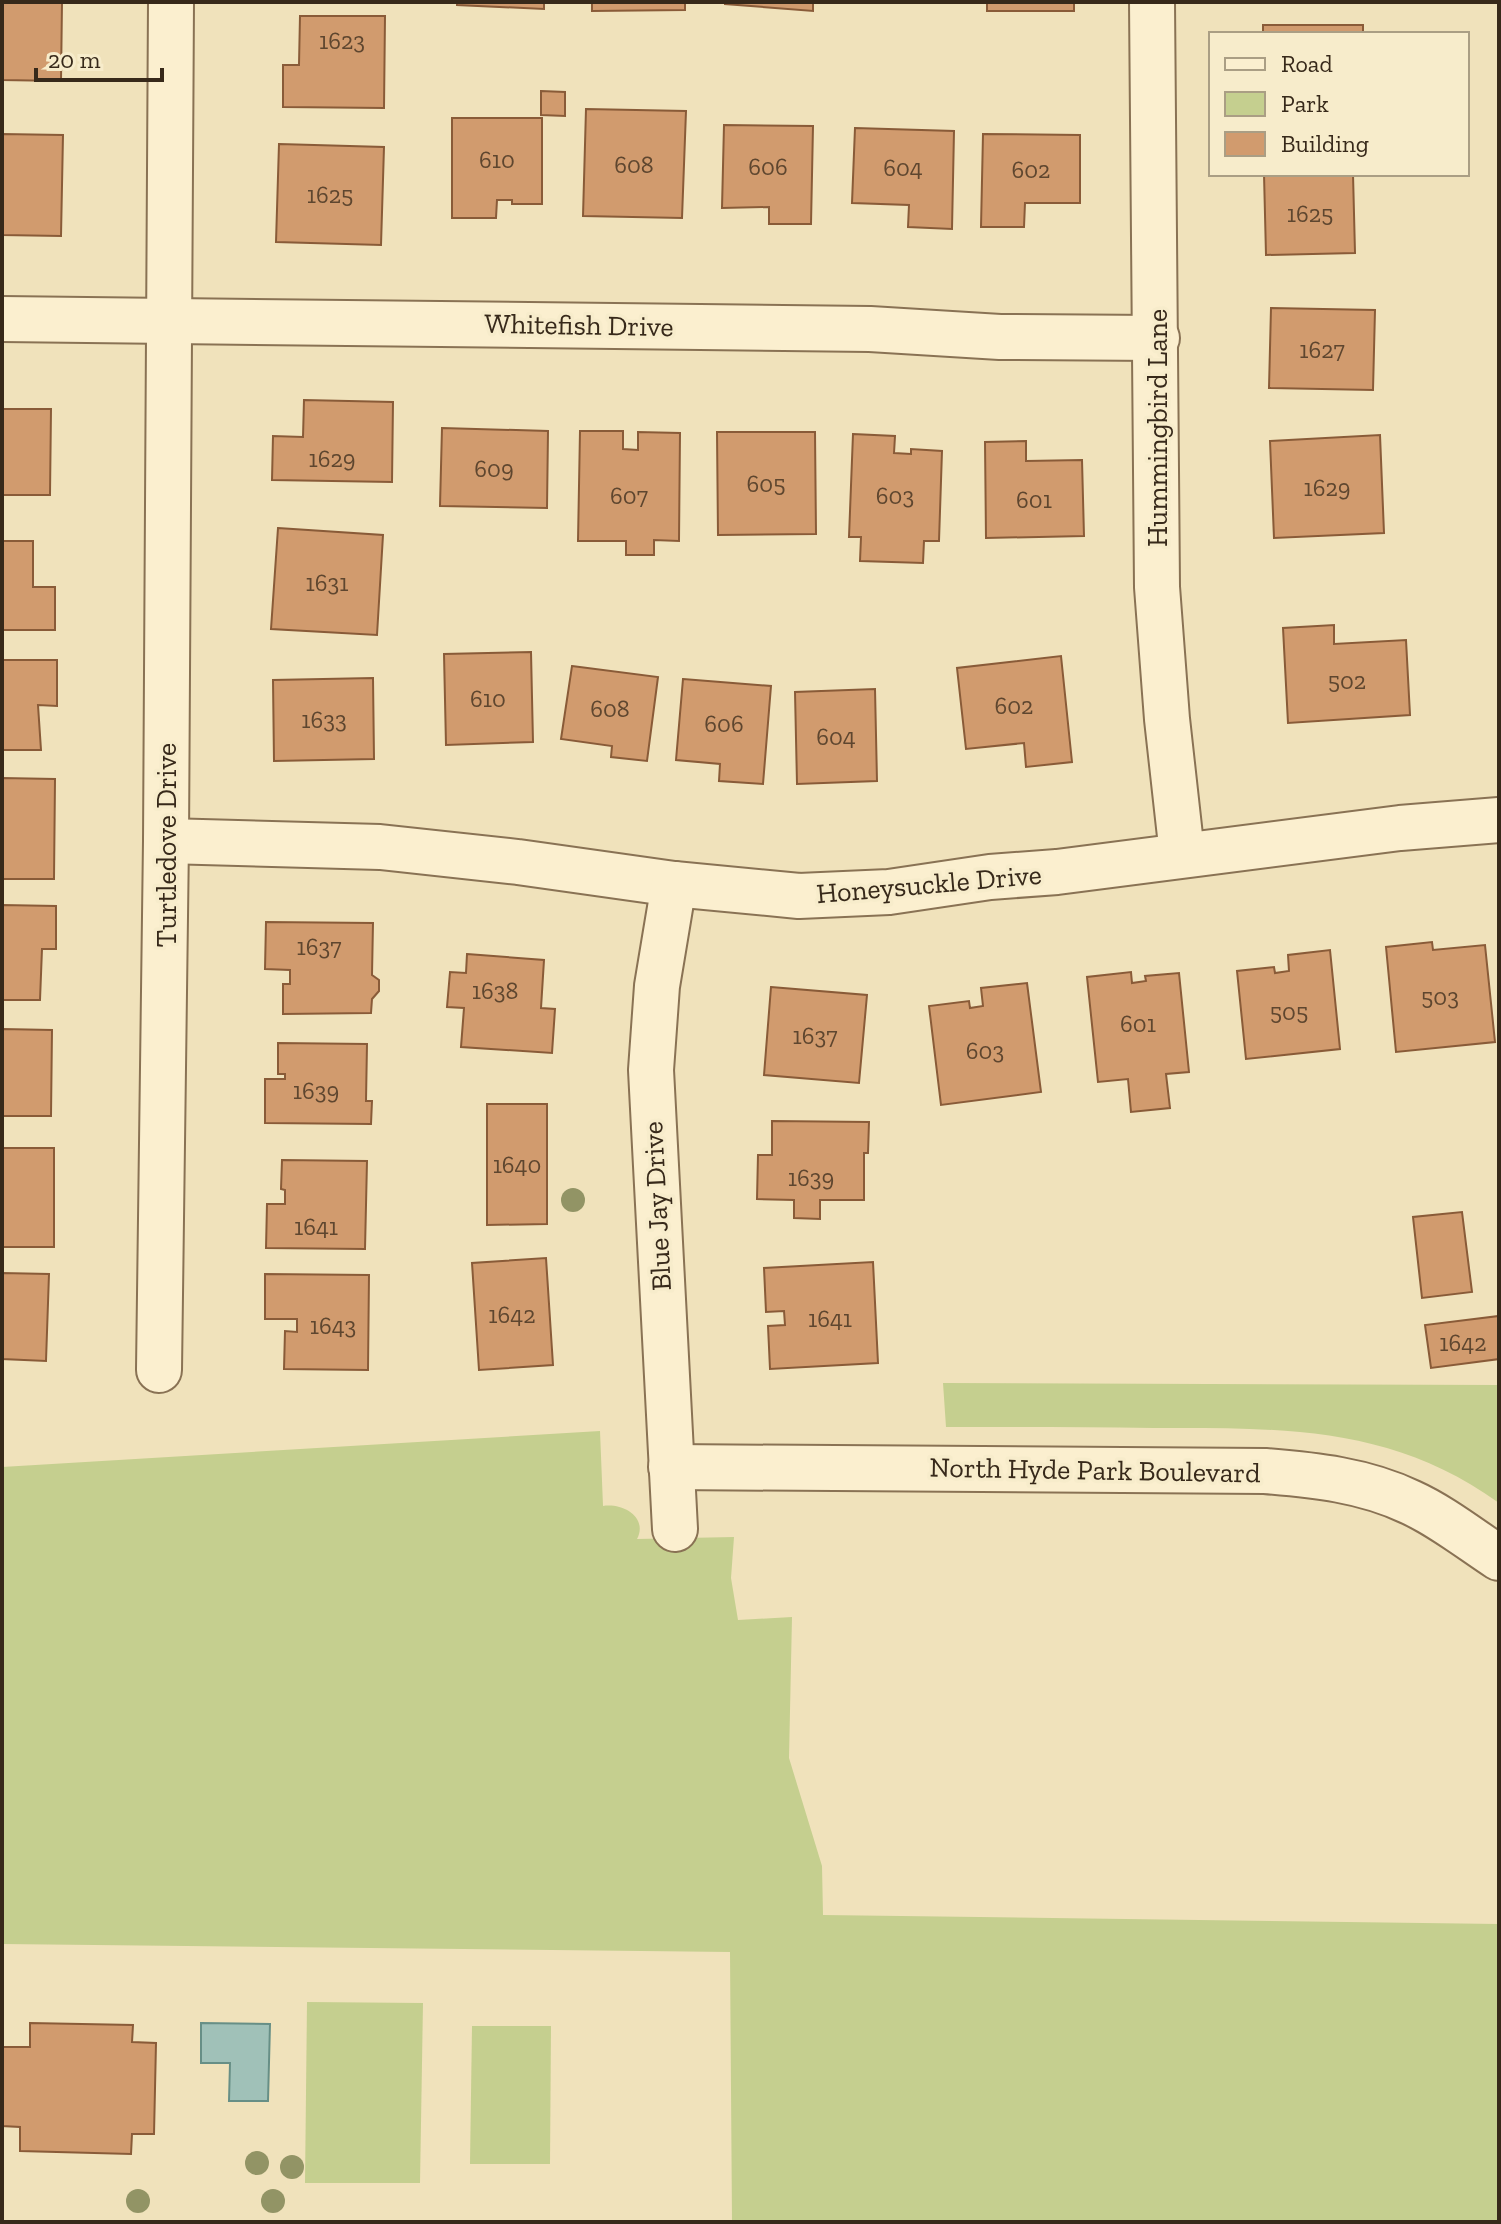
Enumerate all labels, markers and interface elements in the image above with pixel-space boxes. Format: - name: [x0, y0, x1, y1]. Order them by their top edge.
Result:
- house number: 1623: [319, 26, 365, 55]
- scale bar: [36, 32, 162, 82]
- legend: [1209, 32, 1469, 176]
- text: 20 m: [48, 45, 101, 74]
- text: Road: [1281, 49, 1333, 78]
- text: Park: [1281, 89, 1329, 118]
- text: Building: [1281, 129, 1369, 158]
- house number: 610: [479, 145, 515, 174]
- house number: 608: [614, 150, 654, 179]
- house number: 606: [748, 152, 788, 181]
- house number: 604: [883, 153, 923, 182]
- house number: 602: [1012, 155, 1050, 184]
- house number: 1625: [307, 180, 353, 209]
- house number: 1625: [1287, 199, 1333, 228]
- street label: Whitefish Drive: [484, 307, 674, 343]
- street label: Hummingbird Lane: [1141, 309, 1174, 547]
- house number: 1627: [1299, 335, 1345, 364]
- house number: 1629: [308, 444, 356, 473]
- house number: 609: [474, 454, 514, 483]
- house number: 605: [747, 469, 785, 498]
- house number: 1629: [1303, 473, 1351, 502]
- house number: 607: [610, 481, 648, 510]
- house number: 603: [876, 481, 914, 510]
- house number: 601: [1016, 485, 1052, 514]
- house number: 1631: [306, 568, 348, 597]
- house number: 502: [1328, 666, 1366, 695]
- house number: 610: [470, 684, 506, 713]
- house number: 602: [995, 691, 1033, 720]
- house number: 608: [590, 694, 630, 723]
- house number: 1633: [301, 705, 347, 734]
- house number: 606: [704, 709, 744, 738]
- house number: 604: [816, 722, 856, 751]
- street label: Turtledove Drive: [150, 743, 183, 947]
- street label: Honeysuckle Drive: [815, 858, 1043, 910]
- house number: 1637: [296, 932, 342, 961]
- house number: 1638: [472, 976, 518, 1005]
- house number: 503: [1421, 982, 1459, 1011]
- house number: 505: [1270, 997, 1308, 1026]
- house number: 601: [1120, 1009, 1156, 1038]
- house number: 1637: [792, 1021, 838, 1050]
- house number: 603: [966, 1036, 1004, 1065]
- house number: 1639: [293, 1076, 339, 1105]
- street label: Blue Jay Drive: [636, 1120, 678, 1292]
- house number: 1640: [493, 1150, 541, 1179]
- house number: 1639: [788, 1163, 834, 1192]
- house number: 1641: [294, 1212, 338, 1241]
- house number: 1642: [488, 1300, 536, 1329]
- house number: 1641: [808, 1304, 852, 1333]
- house number: 1643: [310, 1311, 356, 1340]
- house number: 1642: [1439, 1328, 1487, 1357]
- street label: North Hyde Park Boulevard: [929, 1451, 1261, 1489]

